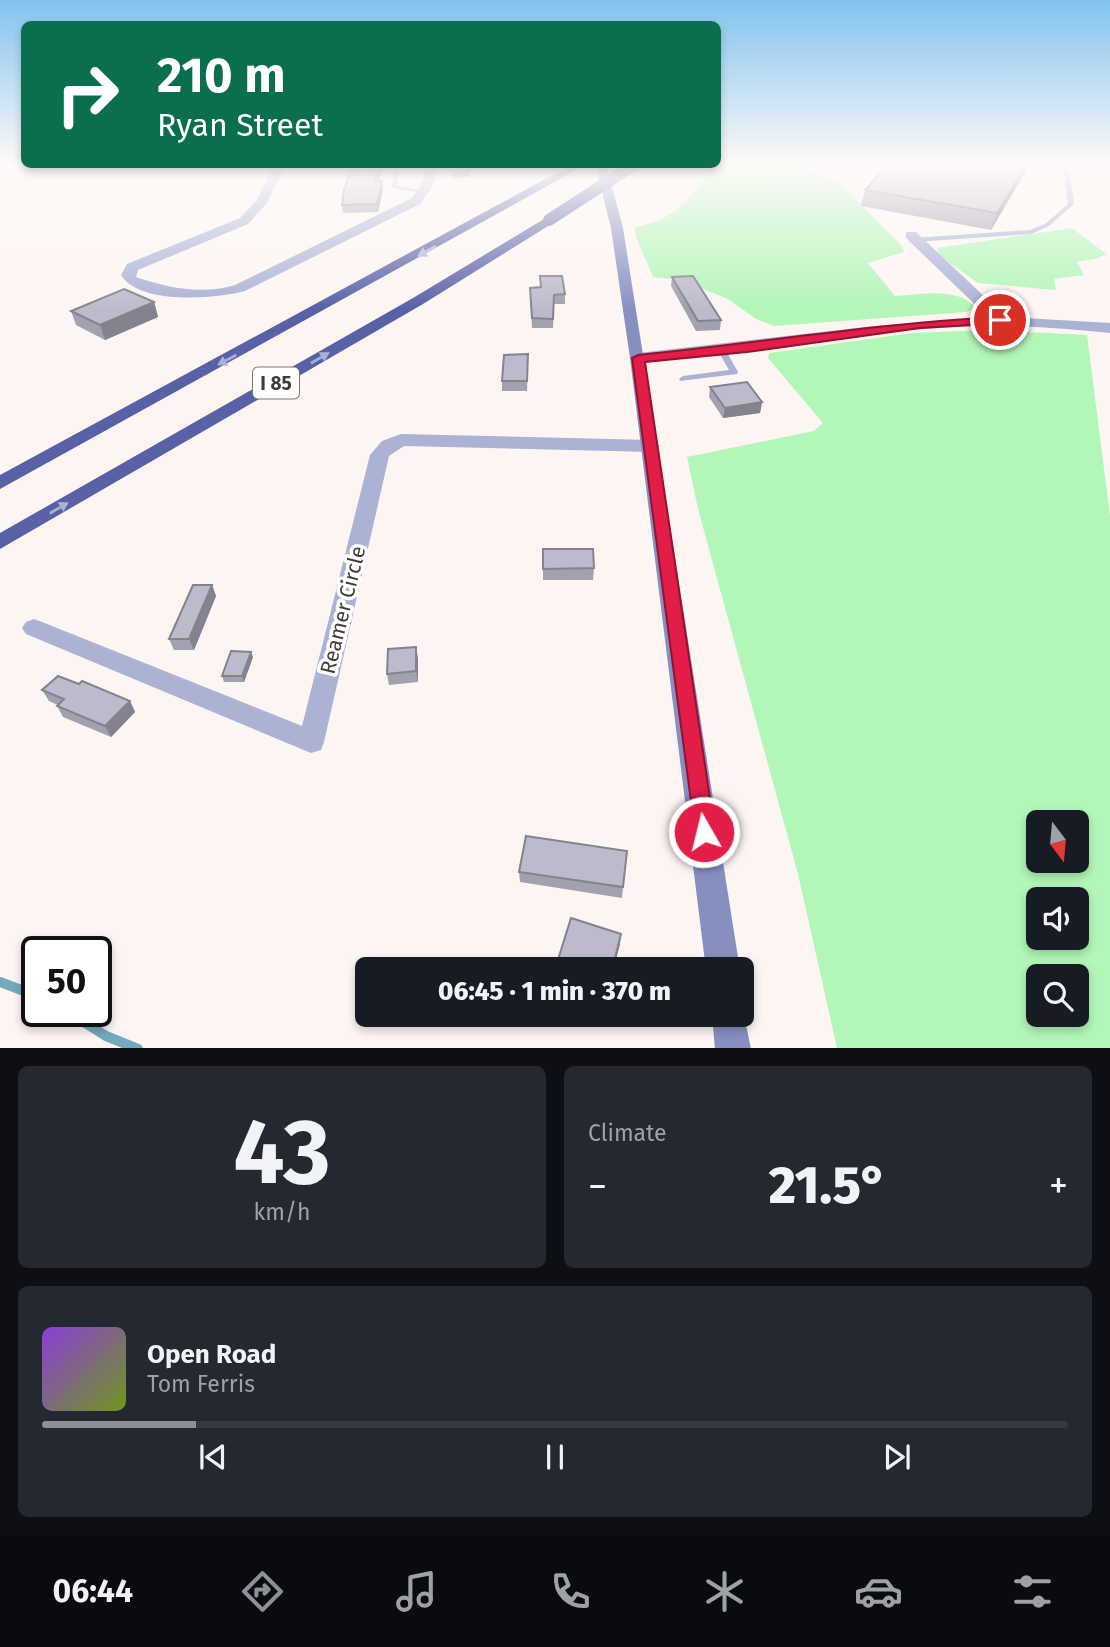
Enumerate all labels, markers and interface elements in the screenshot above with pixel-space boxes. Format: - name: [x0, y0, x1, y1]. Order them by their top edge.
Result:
- text: 210 m: [157, 46, 286, 105]
- icon: right: [42, 49, 133, 140]
- text: Ryan Street: [157, 106, 323, 144]
- one-way arrow: [417, 245, 437, 257]
- pin: [970, 290, 1030, 350]
- icon: arrive: [981, 301, 1019, 339]
- one-way arrow: [310, 352, 330, 364]
- one-way arrow: [217, 354, 237, 365]
- road number: I 85: [253, 368, 299, 398]
- one-way arrow: [50, 502, 69, 514]
- street label: Reamer Circle: [315, 543, 371, 677]
- position arrow: [667, 795, 741, 869]
- north arrow: [1026, 810, 1088, 873]
- map controls: [1026, 810, 1089, 1027]
- button: sound: [1026, 887, 1089, 950]
- speed limit sign: 50: [21, 936, 112, 1027]
- button: search: [1026, 964, 1089, 1027]
- text: 06:45 · 1 min · 370 m: [438, 976, 671, 1007]
- text: 43: [233, 1098, 331, 1207]
- text: Climate: [588, 1119, 667, 1147]
- text: 21.5°: [769, 1154, 887, 1217]
- text: −: [588, 1163, 607, 1209]
- text: +: [1049, 1163, 1068, 1209]
- text: km/h: [254, 1198, 310, 1226]
- text: Open Road: [147, 1339, 276, 1370]
- text: Tom Ferris: [147, 1370, 255, 1398]
- icon: previous: [194, 1438, 232, 1476]
- icon: pause: [536, 1438, 574, 1476]
- icon: next: [878, 1438, 916, 1476]
- icon: directions: [238, 1567, 287, 1616]
- icon: music: [392, 1567, 441, 1616]
- icon: phone: [546, 1567, 595, 1616]
- icon: climate: [700, 1567, 749, 1616]
- icon: car: [854, 1567, 903, 1616]
- icon: filters: [1008, 1567, 1057, 1616]
- text: 06:44: [53, 1572, 133, 1610]

